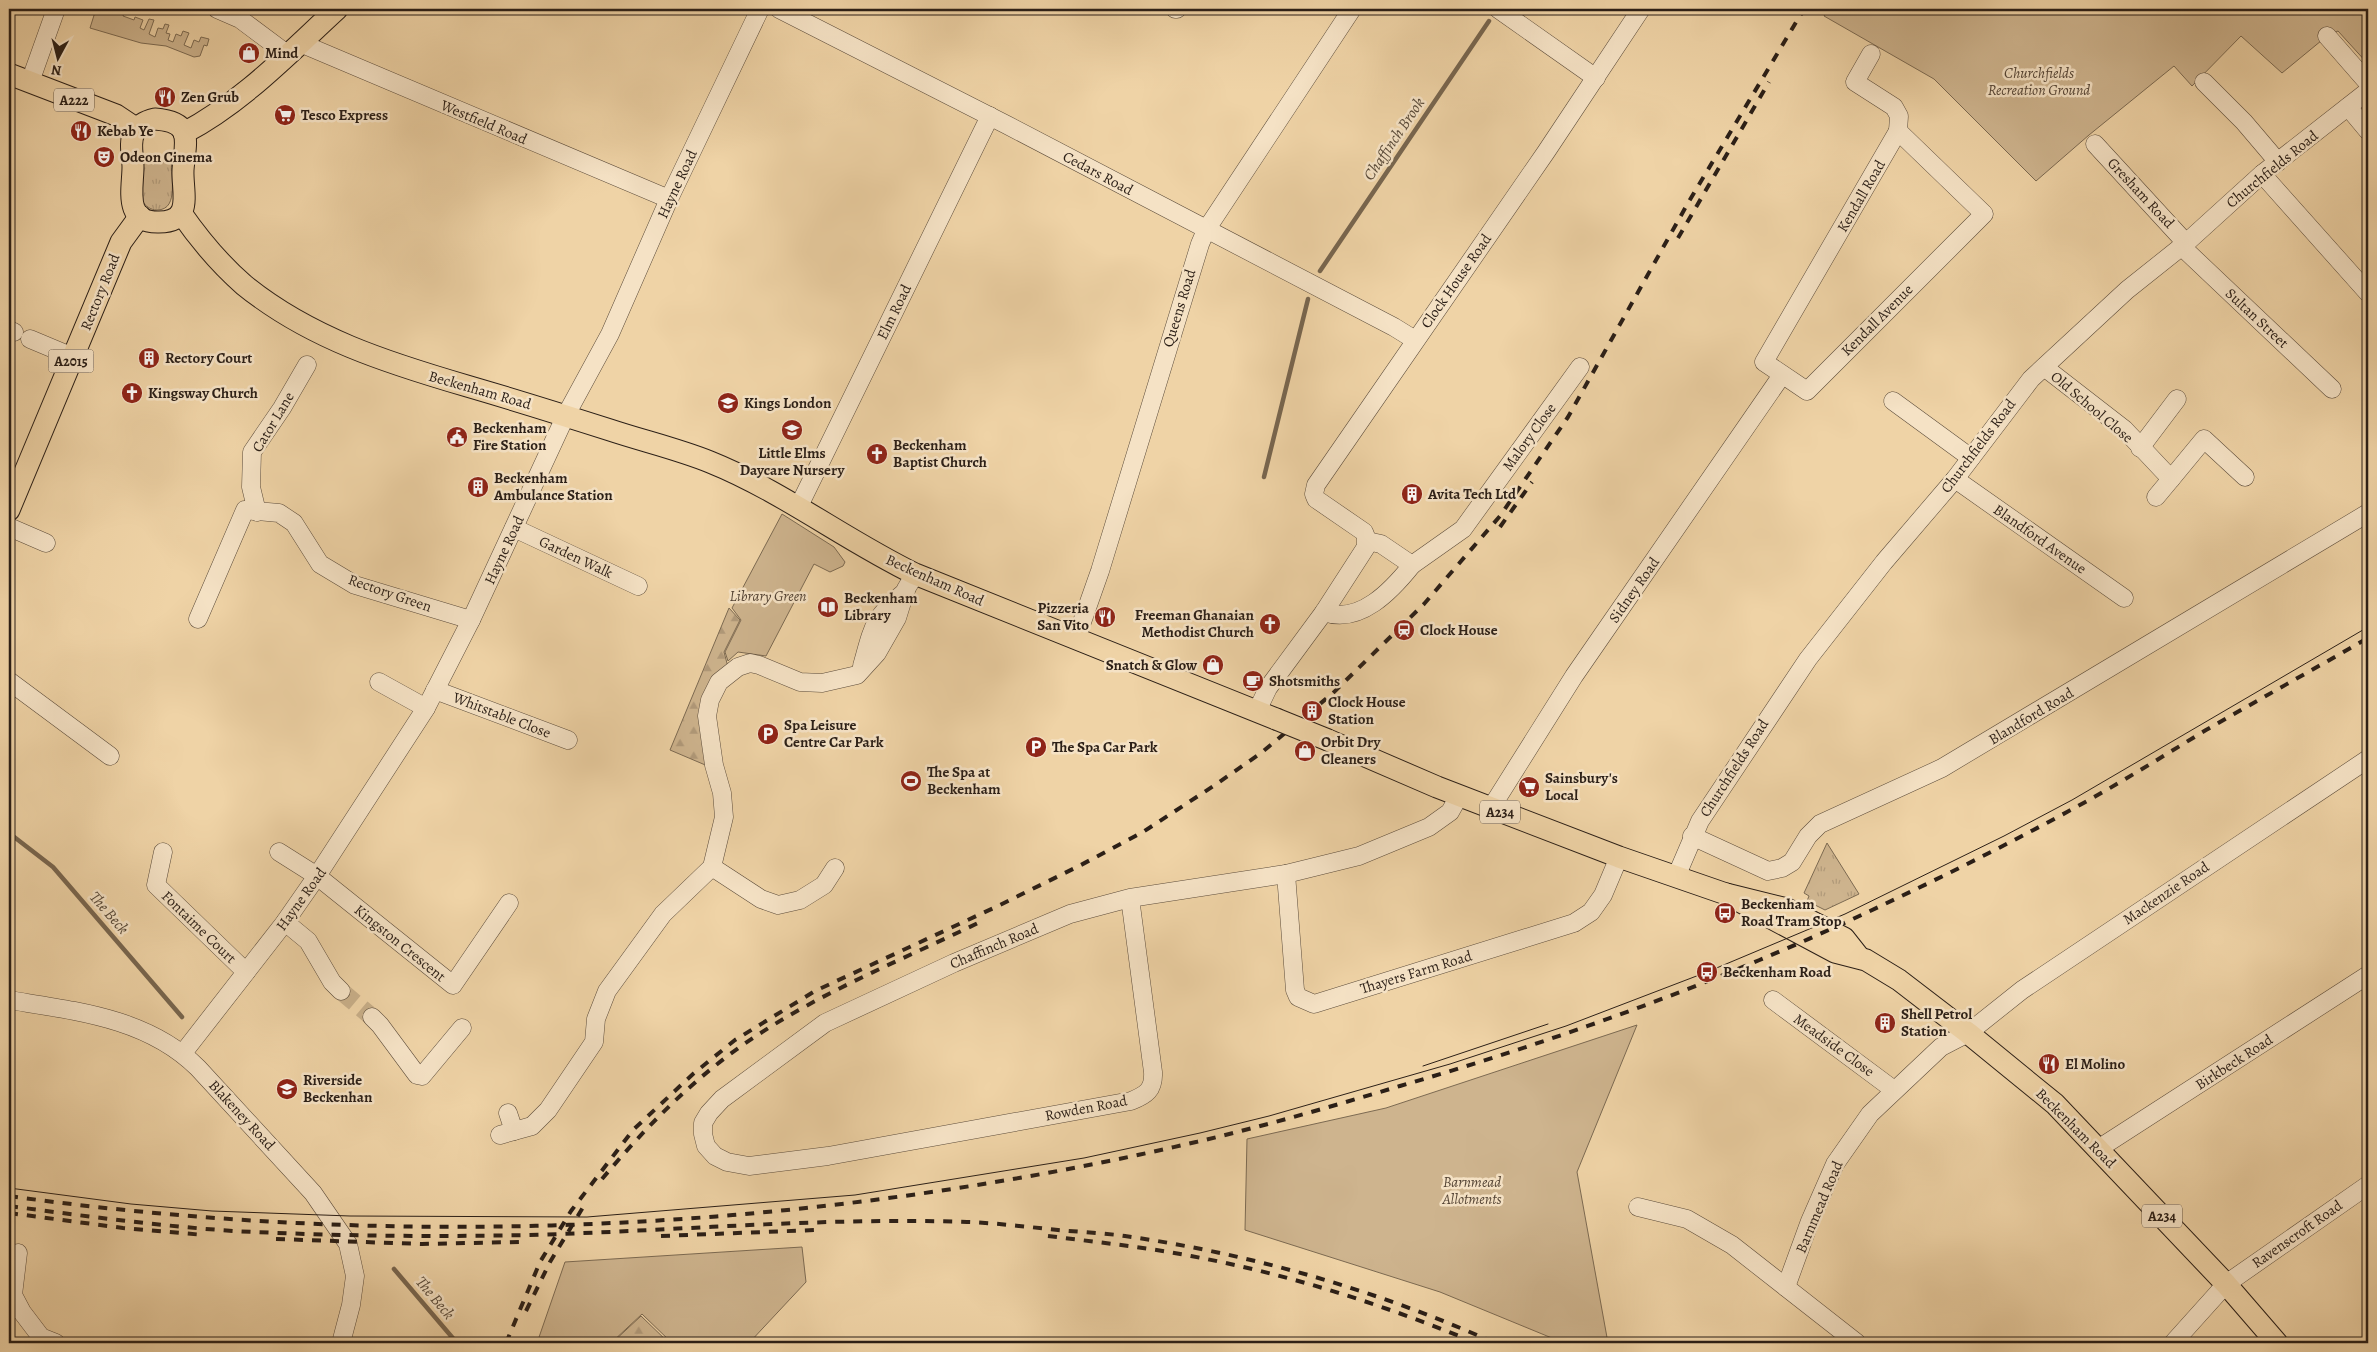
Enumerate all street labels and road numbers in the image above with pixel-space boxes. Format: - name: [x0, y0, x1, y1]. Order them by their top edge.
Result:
- road number: A222: [54, 88, 94, 112]
- street label: Westfield Road: [437, 94, 531, 150]
- street label: Churchfields Road: [2222, 125, 2323, 212]
- street label: Hayne Road: [652, 146, 702, 222]
- street label: Cedars Road: [1059, 146, 1137, 200]
- street label: Gresham Road: [2103, 153, 2180, 233]
- street label: Kendall Road: [1832, 155, 1890, 236]
- street label: Clock House Road: [1416, 229, 1497, 332]
- street label: Rectory Road: [76, 250, 125, 333]
- street label: Queens Road: [1158, 266, 1201, 349]
- street label: Elm Road: [872, 280, 916, 343]
- street label: Kendall Avenue: [1837, 280, 1917, 360]
- street label: Sultan Street: [2221, 283, 2293, 353]
- road number: A2015: [48, 350, 94, 372]
- street label: Beckenham Road: [426, 366, 534, 414]
- street label: Old School Close: [2047, 367, 2138, 448]
- street label: Cator Lane: [247, 388, 299, 456]
- street label: Churchfields Road: [1936, 394, 2021, 497]
- street label: Malory Close: [1498, 399, 1561, 475]
- street label: Blandford Avenue: [1989, 499, 2091, 579]
- street label: Hayne Road: [479, 512, 529, 588]
- street label: Garden Walk: [536, 531, 617, 583]
- street label: Beckenham Road: [883, 549, 988, 611]
- street label: Sidney Road: [1604, 552, 1665, 627]
- street label: Rectory Green: [346, 569, 434, 617]
- street label: Blandford Road: [1985, 682, 2078, 749]
- street label: Whitstable Close: [449, 687, 554, 743]
- street label: Churchfields Road: [1695, 714, 1774, 821]
- road number: A234: [1480, 800, 1520, 824]
- street label: Mackenzie Road: [2119, 856, 2214, 929]
- street label: Hayne Road: [271, 863, 331, 935]
- street label: Fontaime Court: [157, 886, 241, 968]
- street label: Kingston Crescent: [350, 900, 450, 986]
- street label: Chaffinch Road: [947, 918, 1042, 974]
- street label: Thayers Farm Road: [1358, 945, 1475, 999]
- street label: Meadside Close: [1790, 1009, 1879, 1081]
- street label: Birkbeck Road: [2191, 1029, 2277, 1095]
- street label: Blakeney Road: [204, 1076, 280, 1155]
- street label: Beckenham Road: [2032, 1084, 2121, 1173]
- street label: Rowden Road: [1043, 1090, 1130, 1126]
- street label: Barnmead Road: [1791, 1157, 1848, 1256]
- street label: Ravenscroft Road: [2248, 1195, 2347, 1273]
- road number: A234: [2142, 1204, 2182, 1228]

